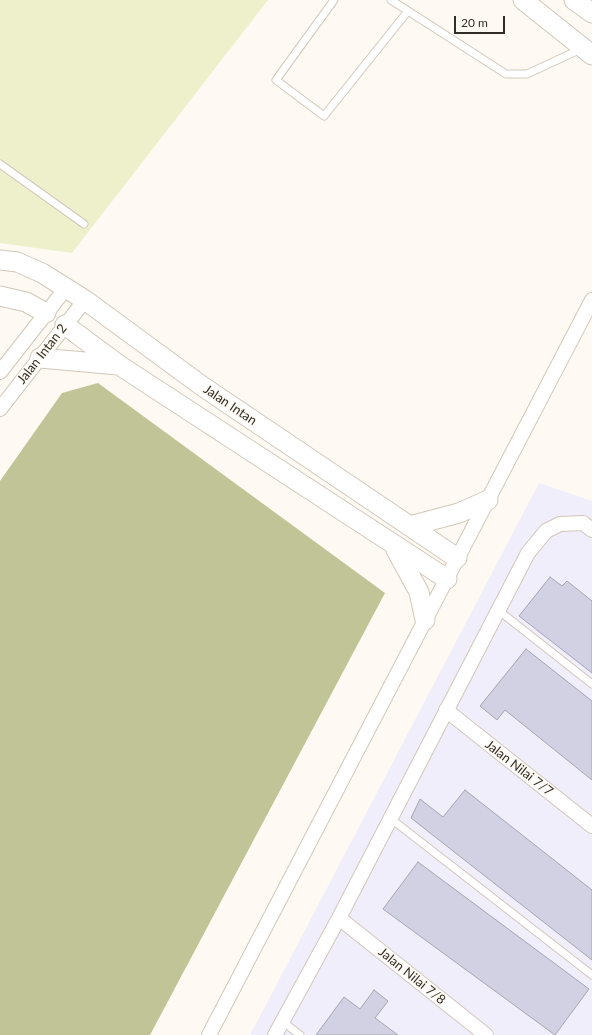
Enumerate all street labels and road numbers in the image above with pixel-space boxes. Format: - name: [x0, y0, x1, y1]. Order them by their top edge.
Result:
- street label: Jalan Intan 2: [14, 321, 70, 387]
- street label: Jalan Intan: [200, 382, 260, 428]
- street label: Jalan Nilai 7/7: [482, 737, 556, 799]
- street label: Jalan Nilai 7/8: [375, 944, 449, 1008]

